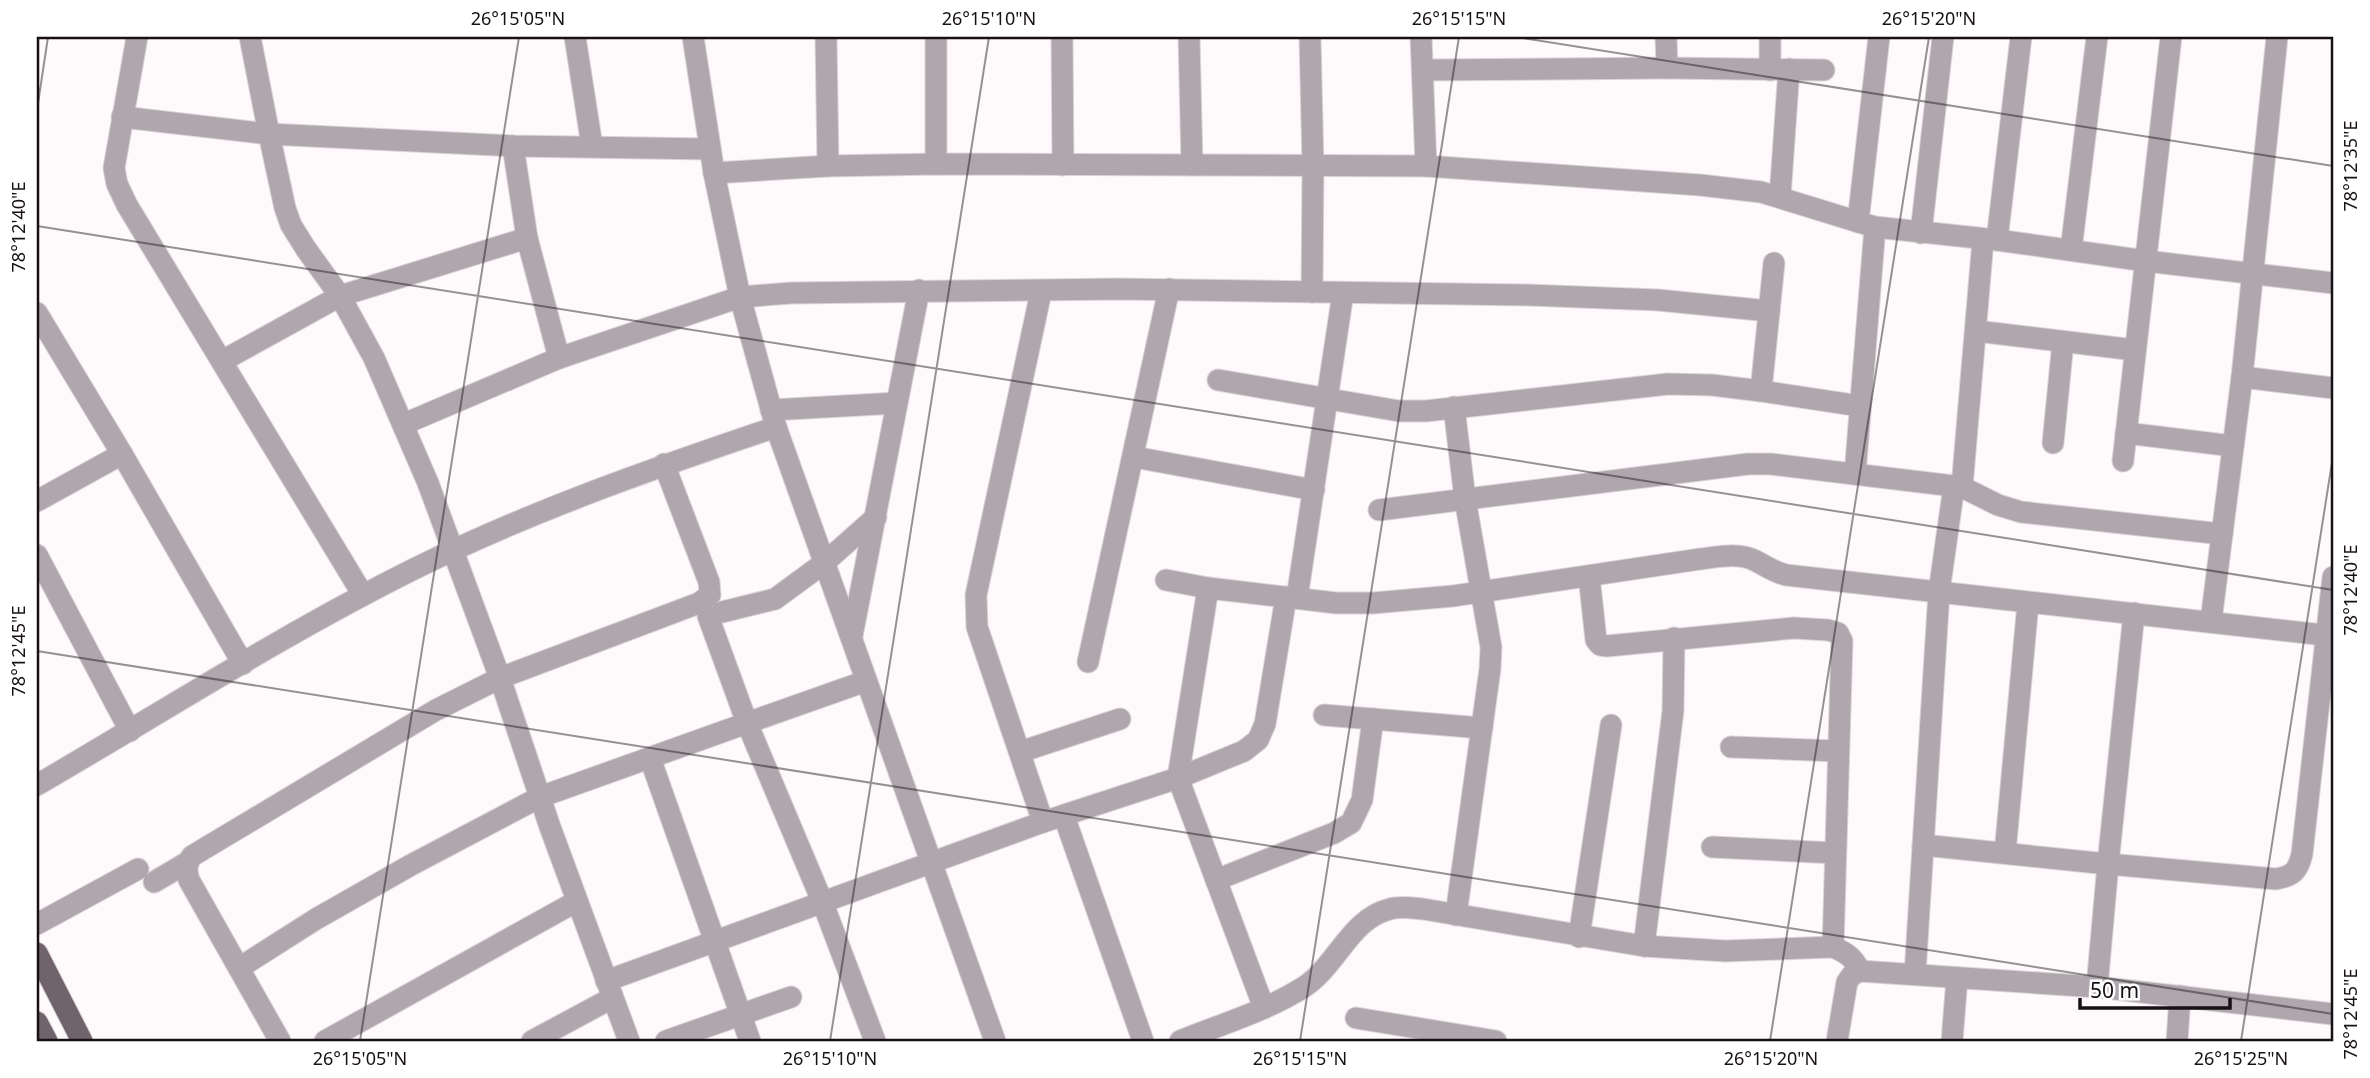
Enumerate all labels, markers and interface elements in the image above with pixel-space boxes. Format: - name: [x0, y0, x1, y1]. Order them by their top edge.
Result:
- text: 26°15'05"N: [471, 6, 565, 30]
- text: 26°15'10"N: [942, 6, 1036, 30]
- text: 26°15'15"N: [1412, 6, 1506, 30]
- text: 26°15'20"N: [1882, 6, 1976, 30]
- text: 78°12'35"E: [2338, 121, 2362, 211]
- text: 78°12'40"E: [6, 182, 30, 272]
- text: 78°12'40"E: [2338, 545, 2362, 635]
- text: 78°12'45"E: [6, 606, 30, 696]
- scale bar: [2080, 966, 2230, 1010]
- text: 78°12'45"E: [2338, 969, 2362, 1059]
- text: 50 m: [2090, 976, 2139, 1004]
- text: 26°15'05"N: [313, 1046, 407, 1070]
- text: 26°15'10"N: [783, 1046, 877, 1070]
- text: 26°15'15"N: [1253, 1046, 1347, 1070]
- text: 26°15'20"N: [1724, 1046, 1818, 1070]
- text: 26°15'25"N: [2194, 1046, 2288, 1070]

